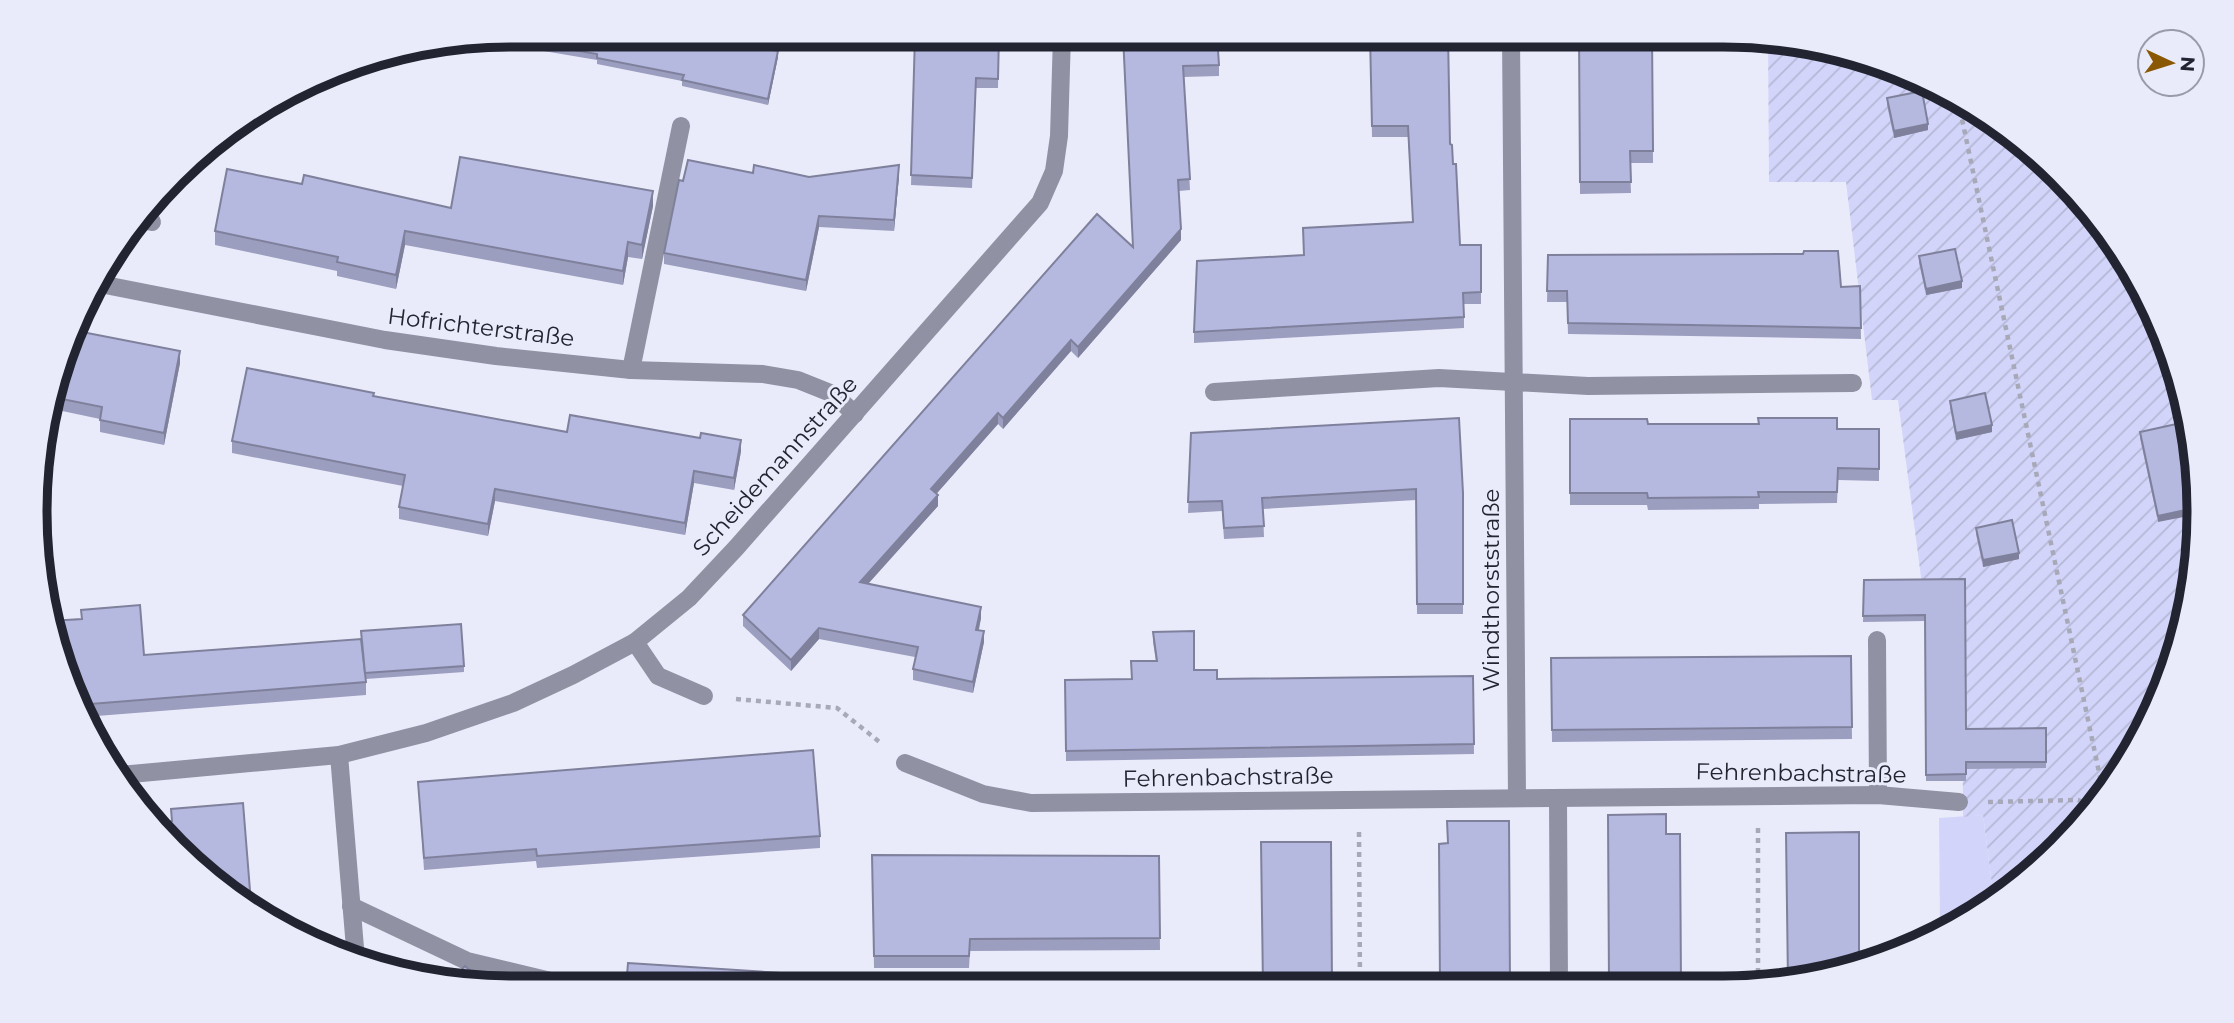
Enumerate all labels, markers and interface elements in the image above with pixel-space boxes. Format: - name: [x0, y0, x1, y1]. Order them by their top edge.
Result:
- north arrow: [2136, 28, 2206, 98]
- text: N: [2175, 56, 2199, 73]
- street label: Hofrichterstraße: [386, 302, 576, 352]
- street label: Scheidemannstraße: [687, 370, 863, 562]
- street label: Windthorststraße: [1477, 489, 1505, 692]
- street label: Fehrenbachstraße: [1695, 757, 1907, 789]
- street label: Fehrenbachstraße: [1122, 761, 1334, 793]

